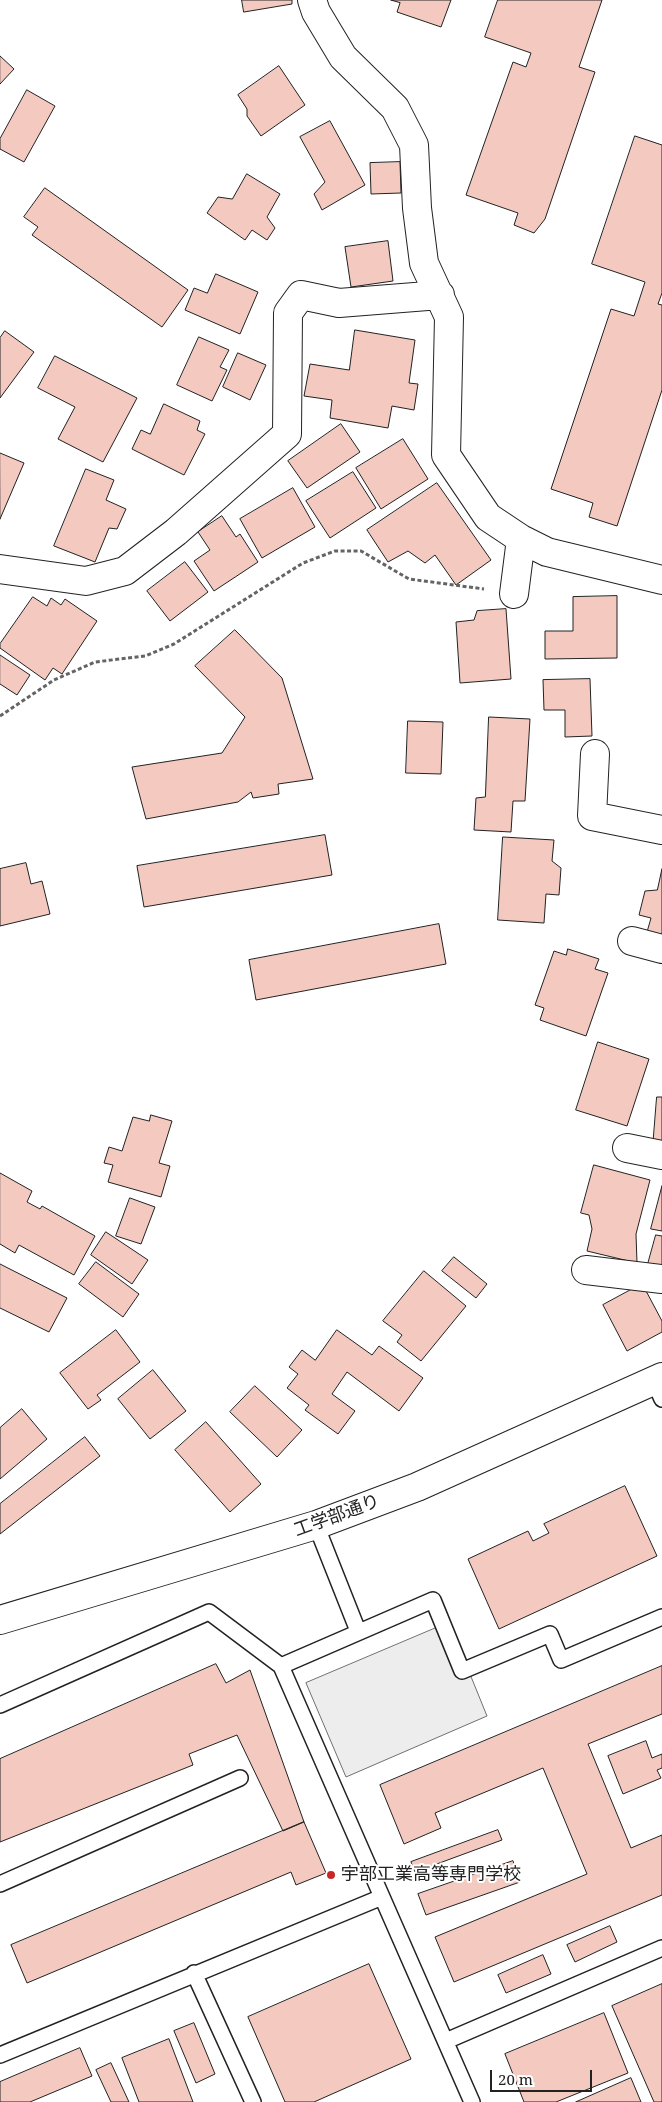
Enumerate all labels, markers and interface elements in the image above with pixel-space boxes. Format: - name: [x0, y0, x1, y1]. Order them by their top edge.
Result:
- street label: 工学部通り: [291, 1490, 383, 1542]
- place label: 宇部工業高等専門学校: [341, 1864, 521, 1886]
- marker: 宇部工業高等専門学校: [325, 1869, 337, 1881]
- scale bar: [492, 2060, 594, 2092]
- text: 20 m: [498, 2069, 533, 2089]

